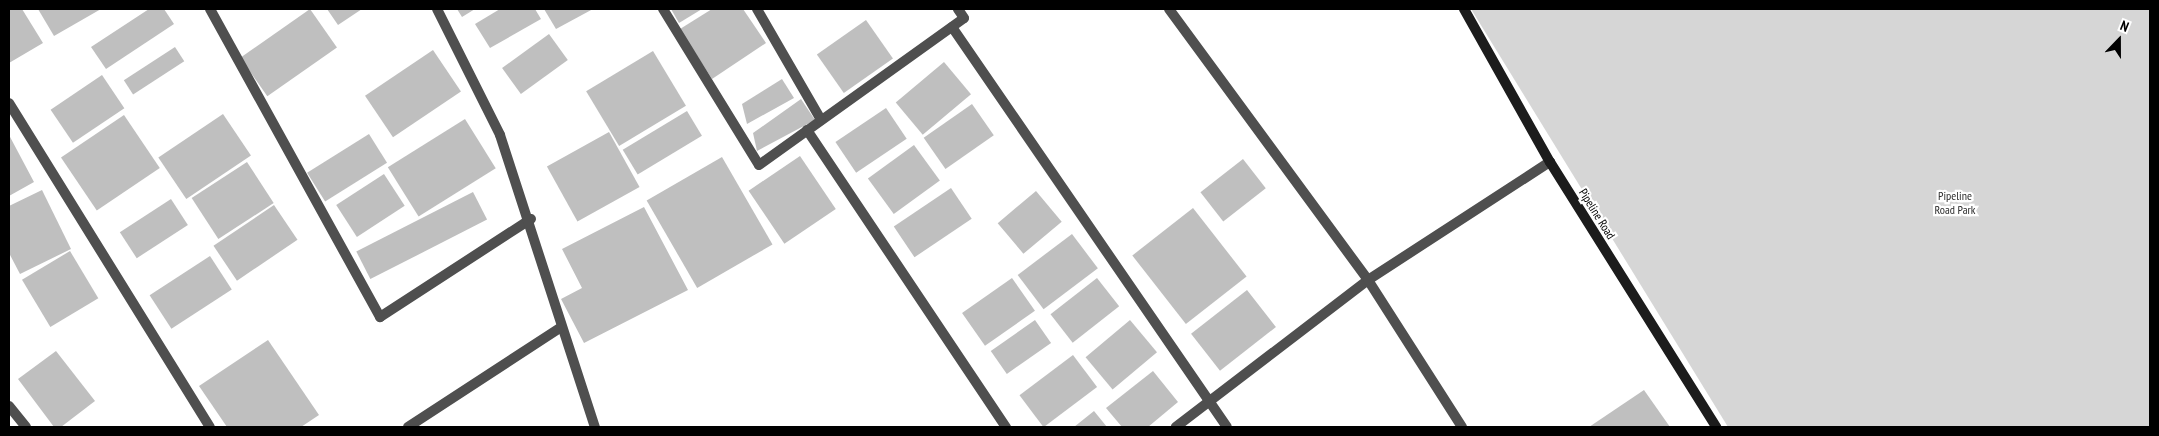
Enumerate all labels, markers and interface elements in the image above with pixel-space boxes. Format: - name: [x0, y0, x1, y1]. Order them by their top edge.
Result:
- north arrow: [2094, 15, 2144, 65]
- text: N: [2118, 16, 2131, 36]
- street label: Pipeline Road: [1576, 186, 1618, 242]
- park label: Pipeline Road Park: [1935, 189, 1975, 217]

